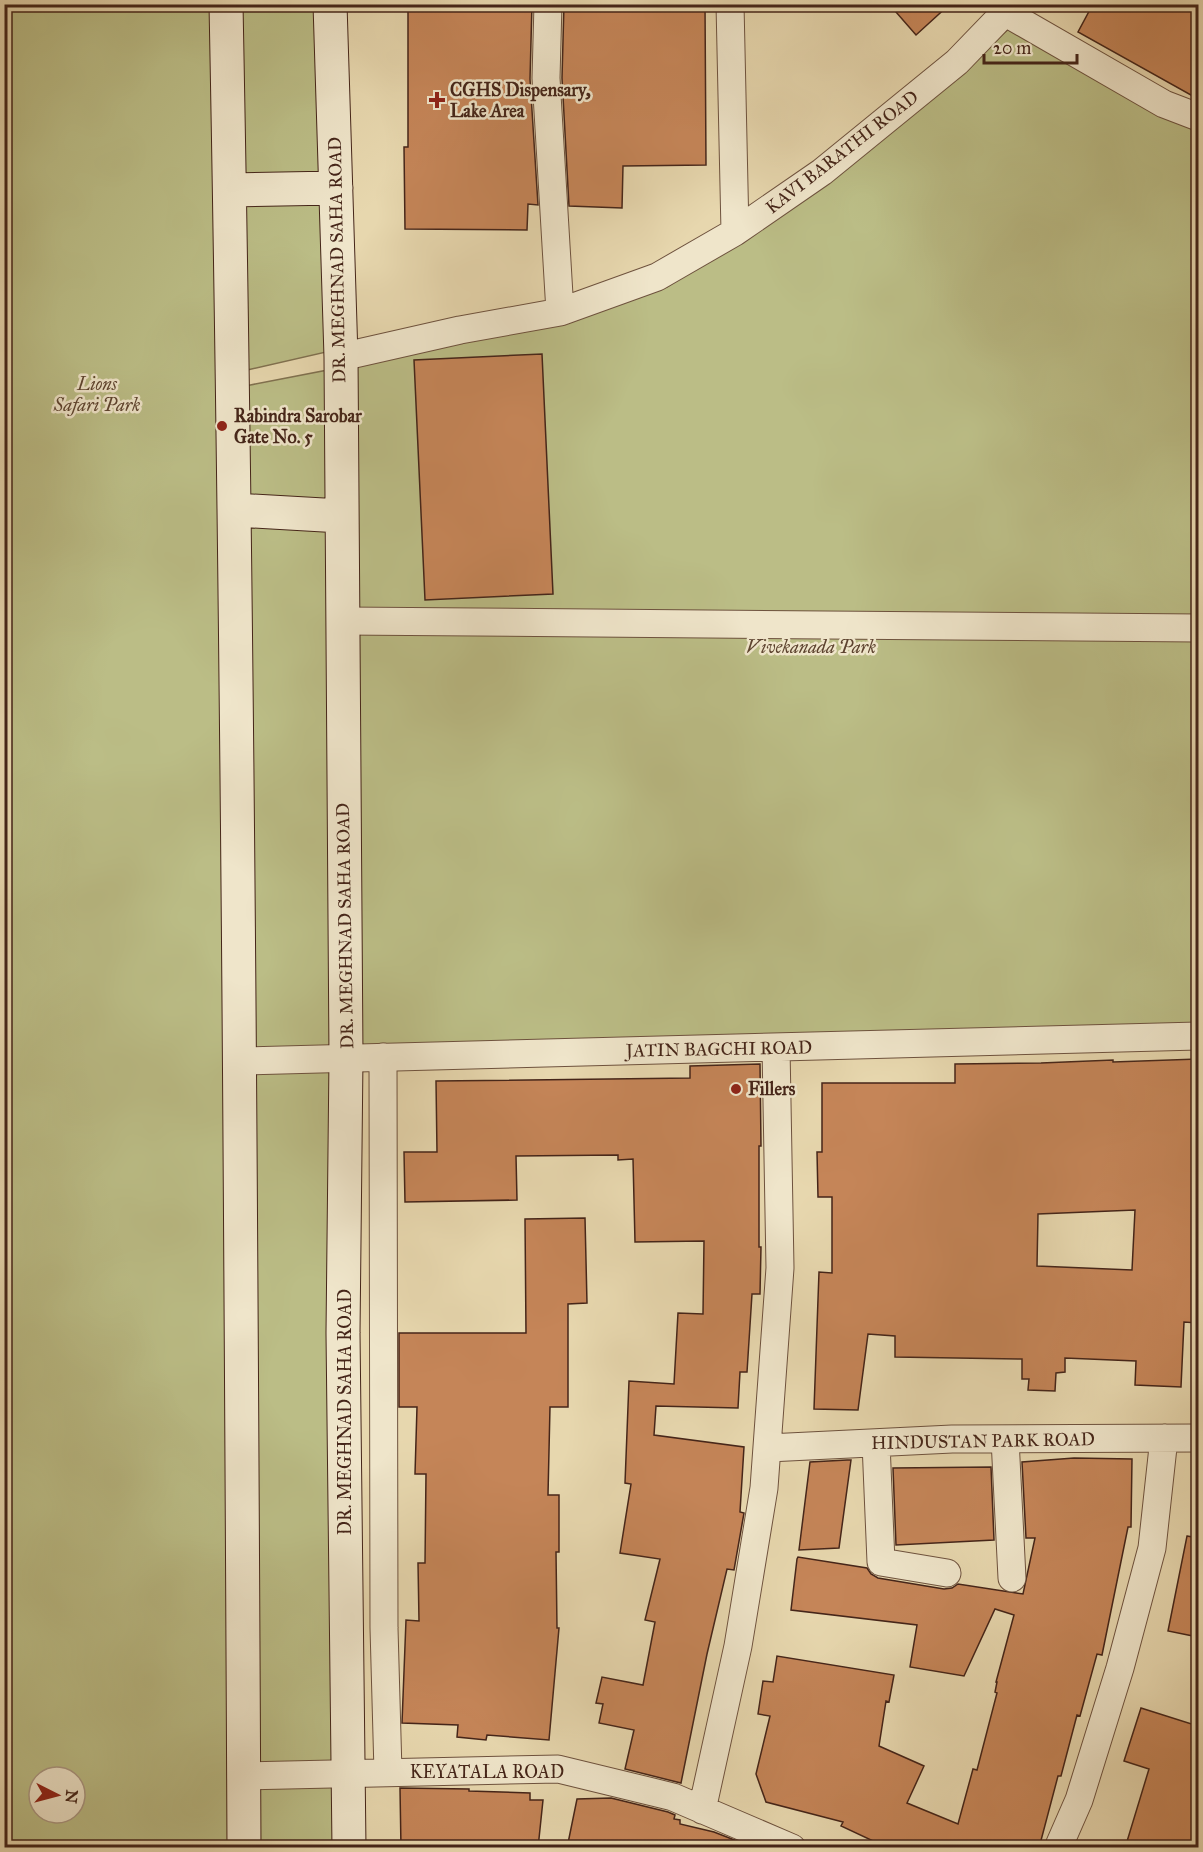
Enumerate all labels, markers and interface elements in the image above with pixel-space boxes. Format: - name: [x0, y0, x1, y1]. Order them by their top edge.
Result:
- scale bar: [984, 27, 1077, 65]
- text: 20 m: [993, 37, 1031, 59]
- place label: CGHS Dispensary, Lake Area: [450, 79, 591, 122]
- street label: KAVI BARATHI ROAD: [761, 86, 923, 218]
- marker: CGHS Dispensary, Lake Area: [428, 91, 446, 109]
- street label: DR. MEGHNAD SAHA ROAD: [324, 137, 350, 383]
- park label: Lions Safari Park: [53, 373, 140, 416]
- place label: Rabindra Sarobar Gate No. 5: [234, 405, 363, 448]
- marker: Rabindra Sarobar Gate No. 5: [215, 419, 229, 433]
- park label: Vivekanada Park: [746, 636, 876, 658]
- street label: DR. MEGHNAD SAHA ROAD: [332, 803, 358, 1049]
- street label: JATIN BAGCHI ROAD: [624, 1036, 812, 1063]
- place label: Fillers: [748, 1078, 796, 1100]
- marker: Fillers: [729, 1082, 743, 1096]
- street label: DR. MEGHNAD SAHA ROAD: [334, 1289, 356, 1535]
- street label: HINDUSTAN PARK ROAD: [871, 1428, 1095, 1454]
- street label: KEYATALA ROAD: [410, 1761, 564, 1783]
- north arrow: [27, 1765, 87, 1825]
- text: N: [61, 1789, 82, 1805]

